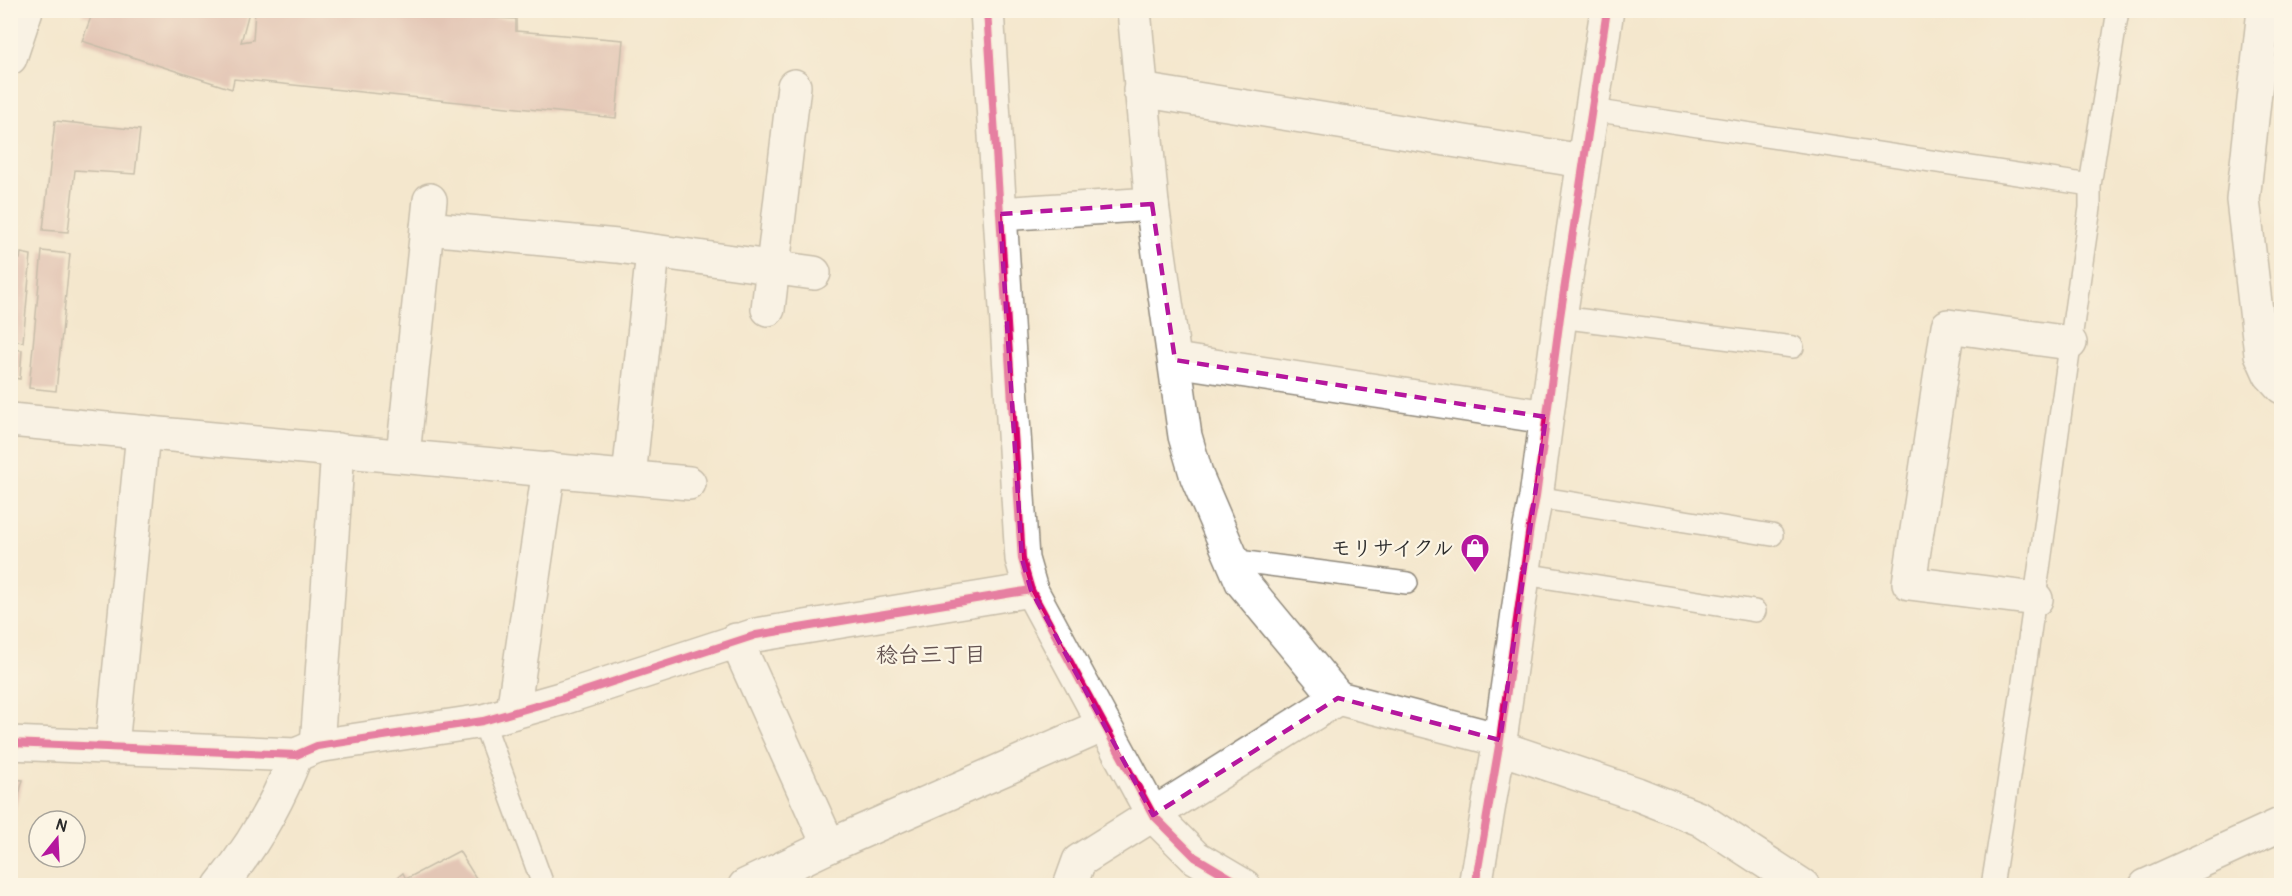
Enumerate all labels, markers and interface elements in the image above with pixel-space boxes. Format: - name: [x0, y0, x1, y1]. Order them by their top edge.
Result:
- shop icon: モリサイクル: [1459, 532, 1491, 574]
- place label: モリサイクル: [1331, 535, 1454, 562]
- district label: 稔台三丁目: [876, 641, 986, 669]
- north arrow: [27, 809, 87, 869]
- text: N: [53, 815, 70, 837]

